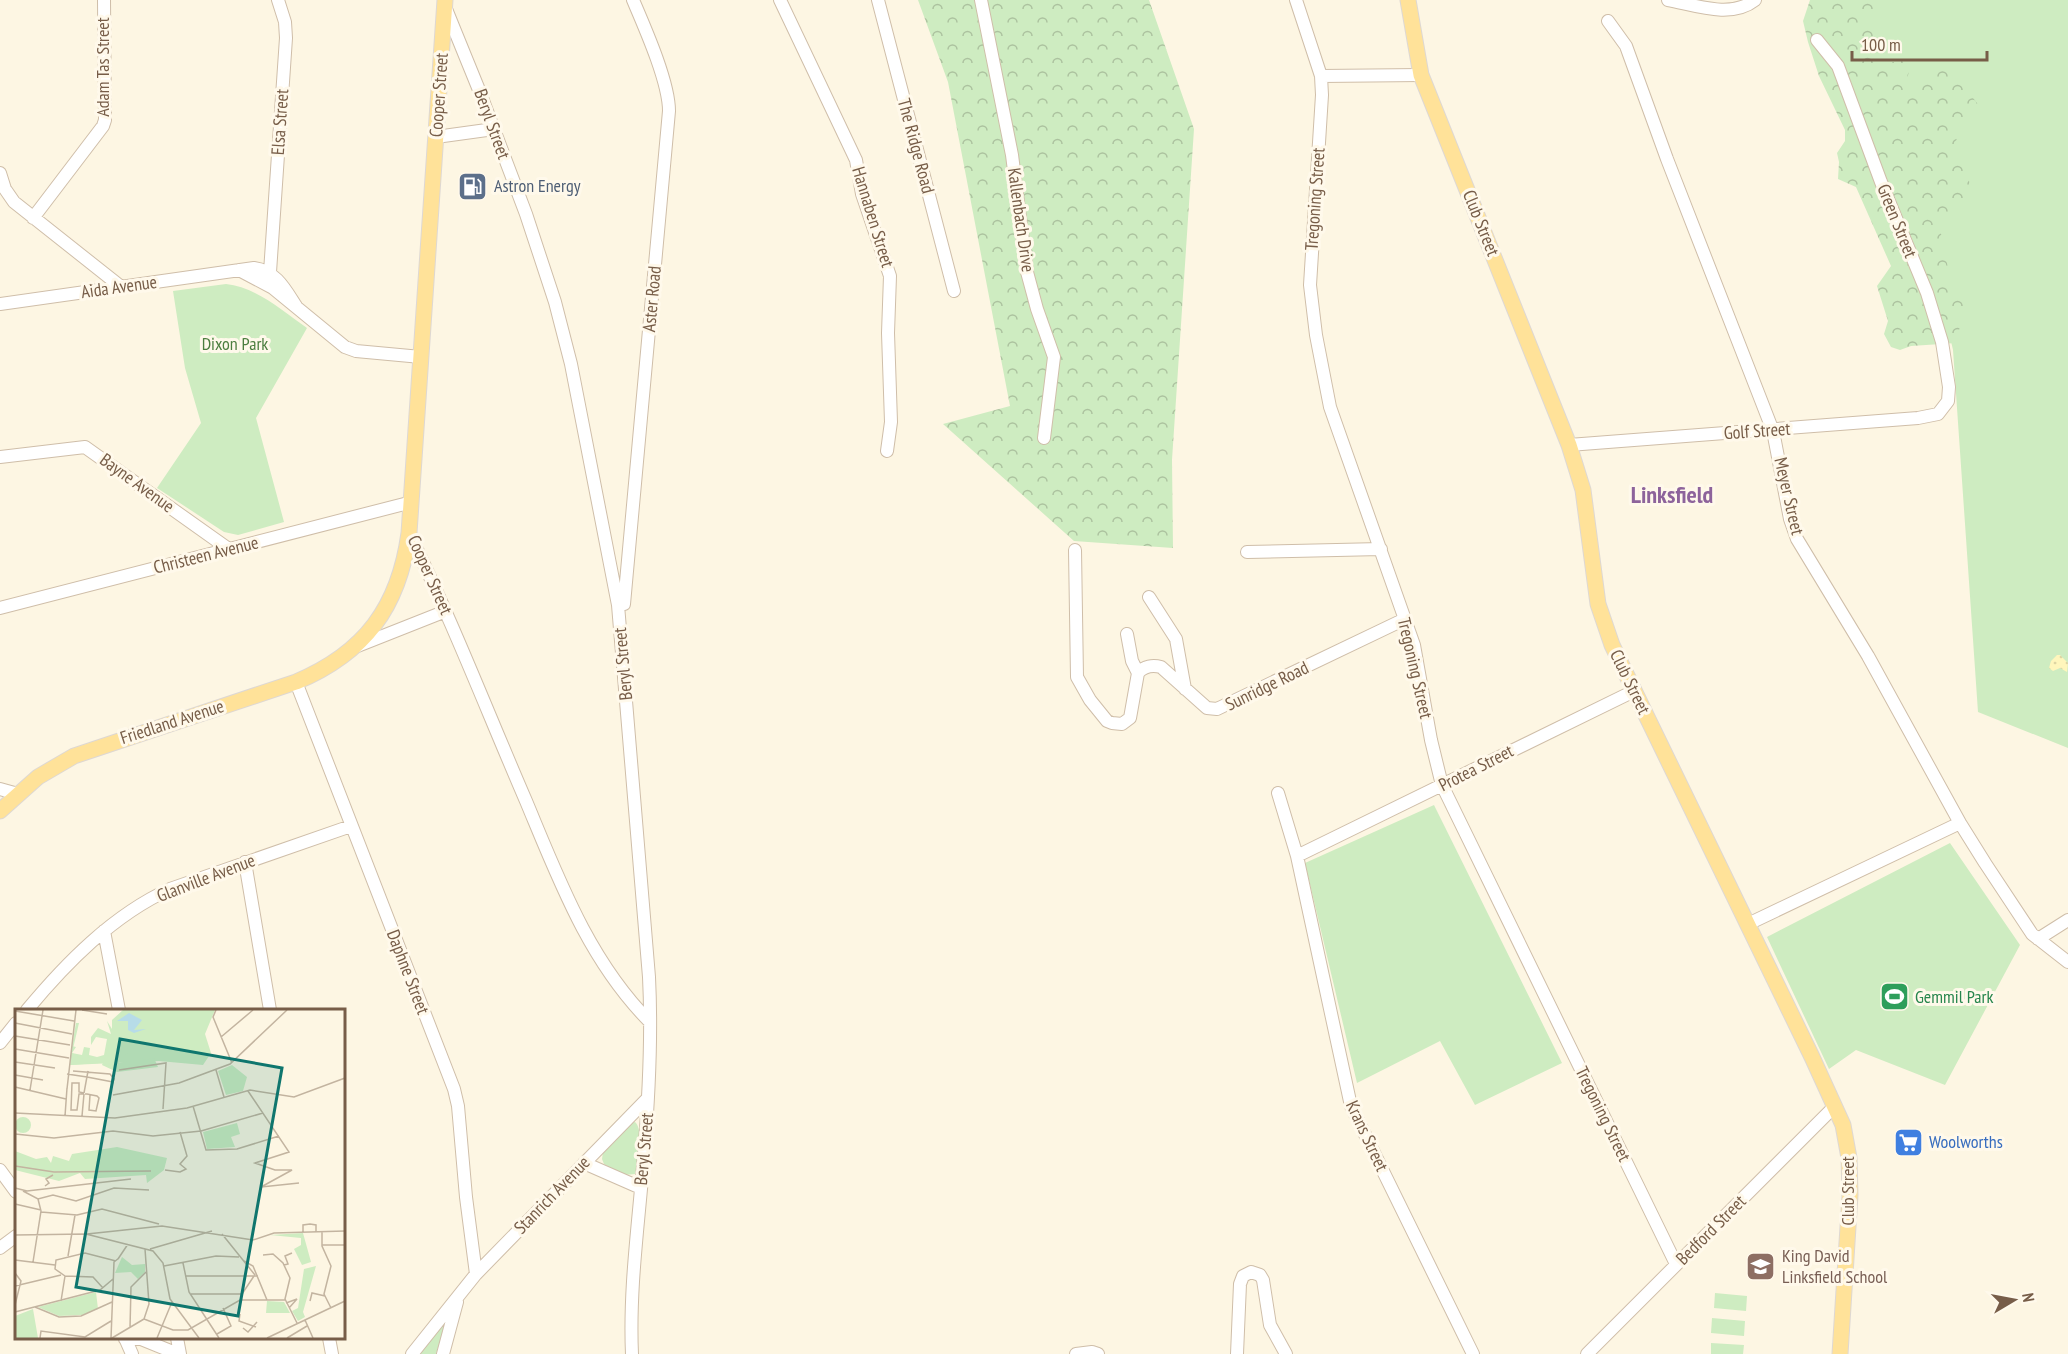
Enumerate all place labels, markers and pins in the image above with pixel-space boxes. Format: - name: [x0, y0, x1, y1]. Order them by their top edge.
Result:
- fuel station icon: Astron Energy: [457, 170, 489, 202]
- place label: Astron Energy: [494, 174, 581, 197]
- sports icon: Gemmil Park: [1878, 981, 1910, 1013]
- place label: Gemmil Park: [1915, 985, 1993, 1008]
- supermarket icon: Woolworths: [1892, 1126, 1924, 1158]
- place label: Woolworths: [1929, 1130, 2003, 1153]
- place label: King David Linksfield School: [1782, 1244, 1888, 1288]
- school or university icon: King David Linksfield School: [1745, 1250, 1777, 1282]

